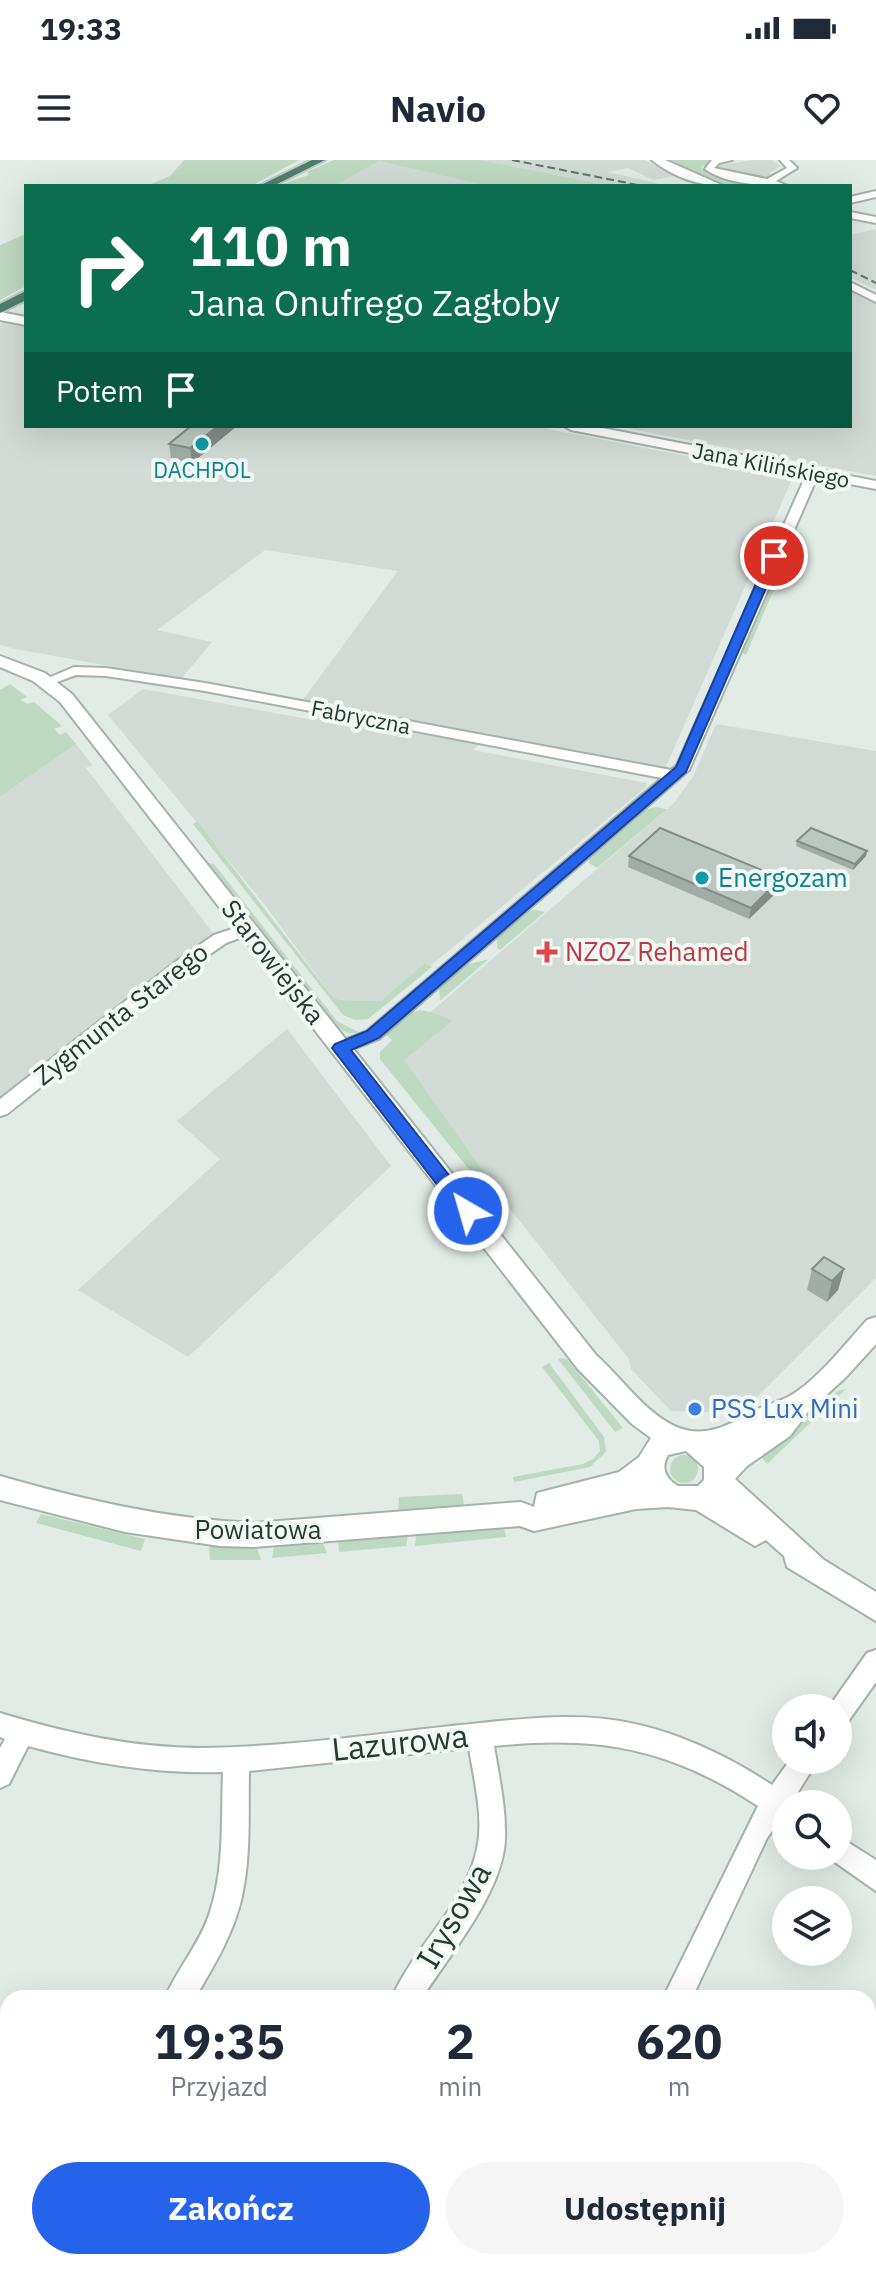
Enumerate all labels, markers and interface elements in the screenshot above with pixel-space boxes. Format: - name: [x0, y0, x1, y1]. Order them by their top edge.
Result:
- text: 19:33: [40, 9, 122, 48]
- text: Navio: [390, 85, 486, 132]
- icon: menu: [32, 86, 76, 130]
- icon: heart: [800, 86, 844, 130]
- text: 110 m: [188, 209, 352, 281]
- icon: right: [56, 216, 160, 320]
- text: Jana Onufrego Zagłoby: [188, 279, 560, 326]
- icon: arrive: [159, 368, 203, 412]
- text: Potem: [56, 371, 143, 410]
- marker: DACHPOL: [193, 435, 211, 453]
- street label: Jana Kilińskiego: [690, 435, 852, 494]
- place label: DACHPOL: [153, 455, 251, 484]
- pin: [740, 522, 808, 590]
- icon: arrive: [752, 534, 796, 578]
- street label: Fabryczna: [309, 693, 413, 740]
- place label: Energozam: [718, 860, 848, 894]
- marker: Energozam: [693, 869, 711, 887]
- street label: Starowiejska: [214, 892, 333, 1031]
- street label: Zygmunta Starego: [26, 934, 214, 1092]
- place label: NZOZ Rehamed: [565, 934, 749, 968]
- marker: NZOZ Rehamed: [536, 941, 558, 963]
- position arrow: [426, 1169, 510, 1253]
- place label: PSS Lux Mini: [711, 1391, 859, 1425]
- marker: PSS Lux Mini: [686, 1400, 704, 1418]
- street label: Powiatowa: [194, 1512, 322, 1546]
- map controls: [772, 1694, 852, 1966]
- button: sound: [772, 1694, 852, 1774]
- street label: Lazurowa: [330, 1714, 470, 1770]
- button: search: [772, 1790, 852, 1870]
- street label: Irysowa: [406, 1855, 500, 1976]
- button: layers: [772, 1886, 852, 1966]
- text: 19:35: [154, 2010, 285, 2072]
- text: 2: [446, 2010, 475, 2072]
- text: 620: [636, 2010, 722, 2072]
- text: Przyjazd: [170, 2069, 268, 2103]
- text: min: [438, 2069, 482, 2103]
- text: m: [668, 2069, 690, 2103]
- button: Zakończ: [32, 2162, 430, 2254]
- button: Udostępnij: [446, 2162, 844, 2254]

